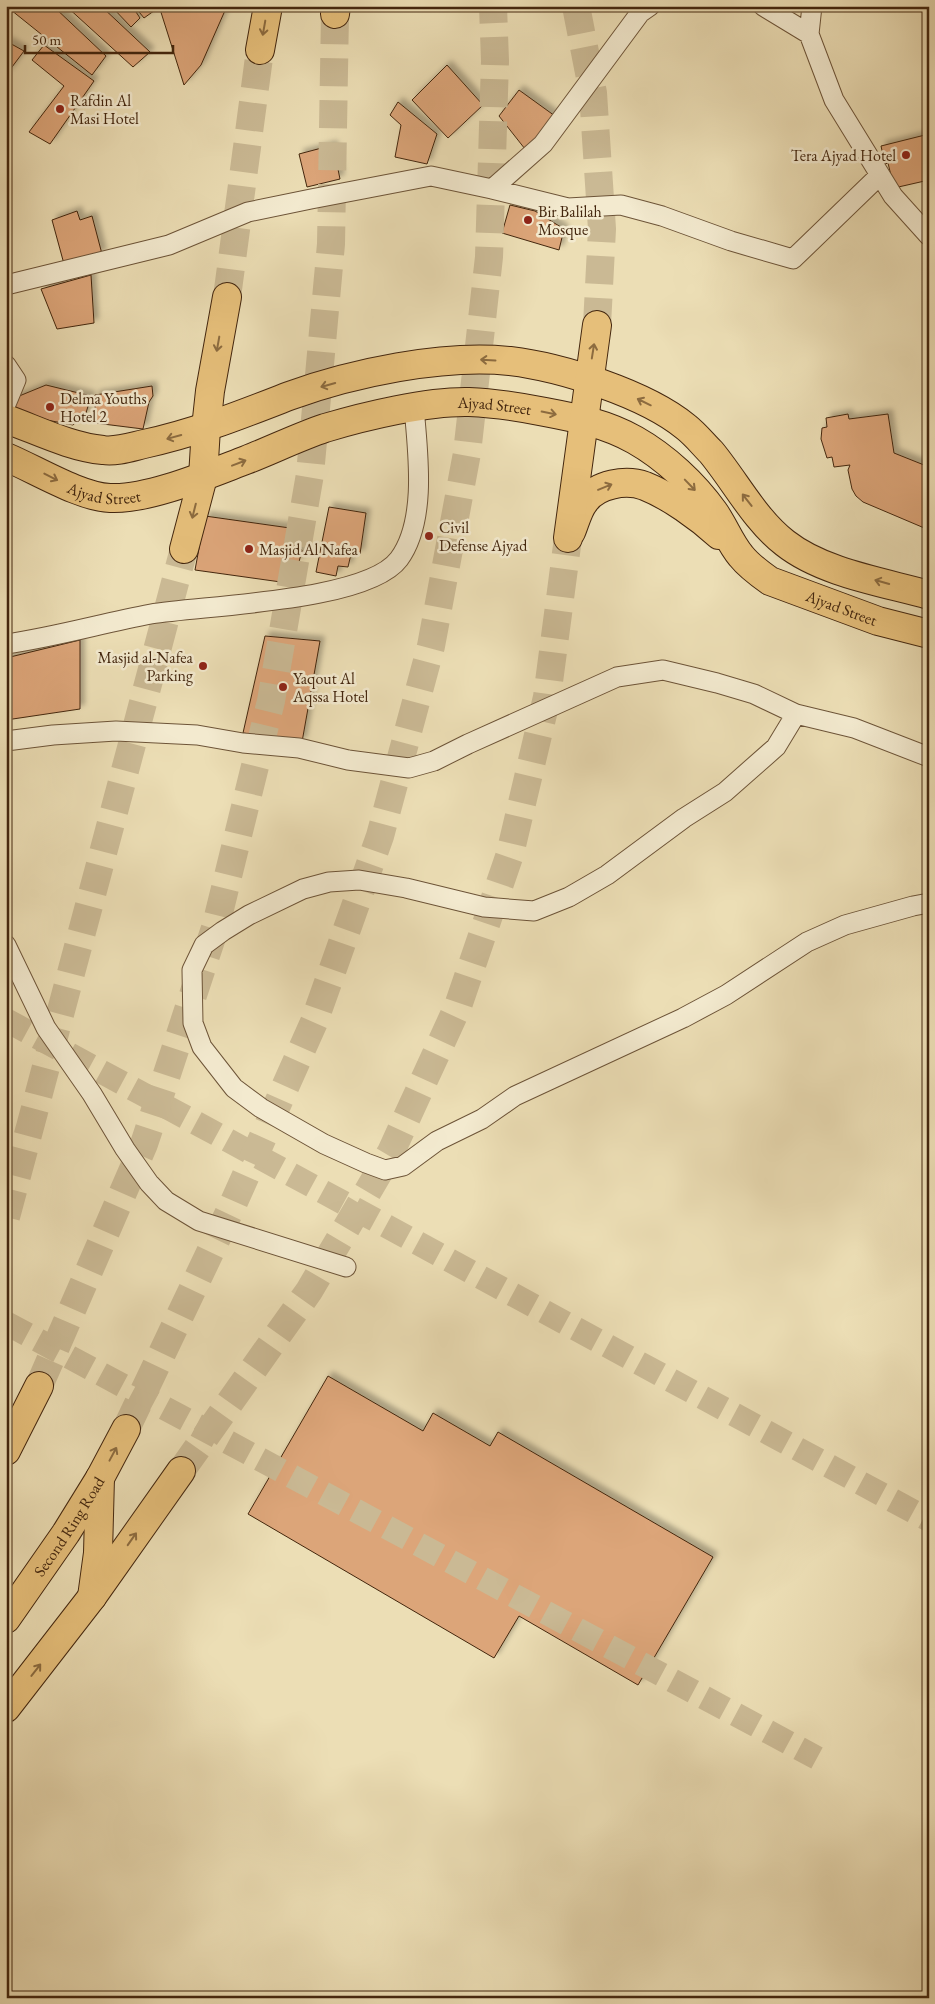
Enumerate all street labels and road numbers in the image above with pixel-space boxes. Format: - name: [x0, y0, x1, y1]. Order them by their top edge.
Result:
- street label: Ajyad Street: [456, 391, 533, 420]
- street label: Ajyad Street: [63, 476, 142, 509]
- street label: Ajyad Street: [802, 584, 880, 630]
- street label: Second Ring Road: [29, 1472, 109, 1580]

